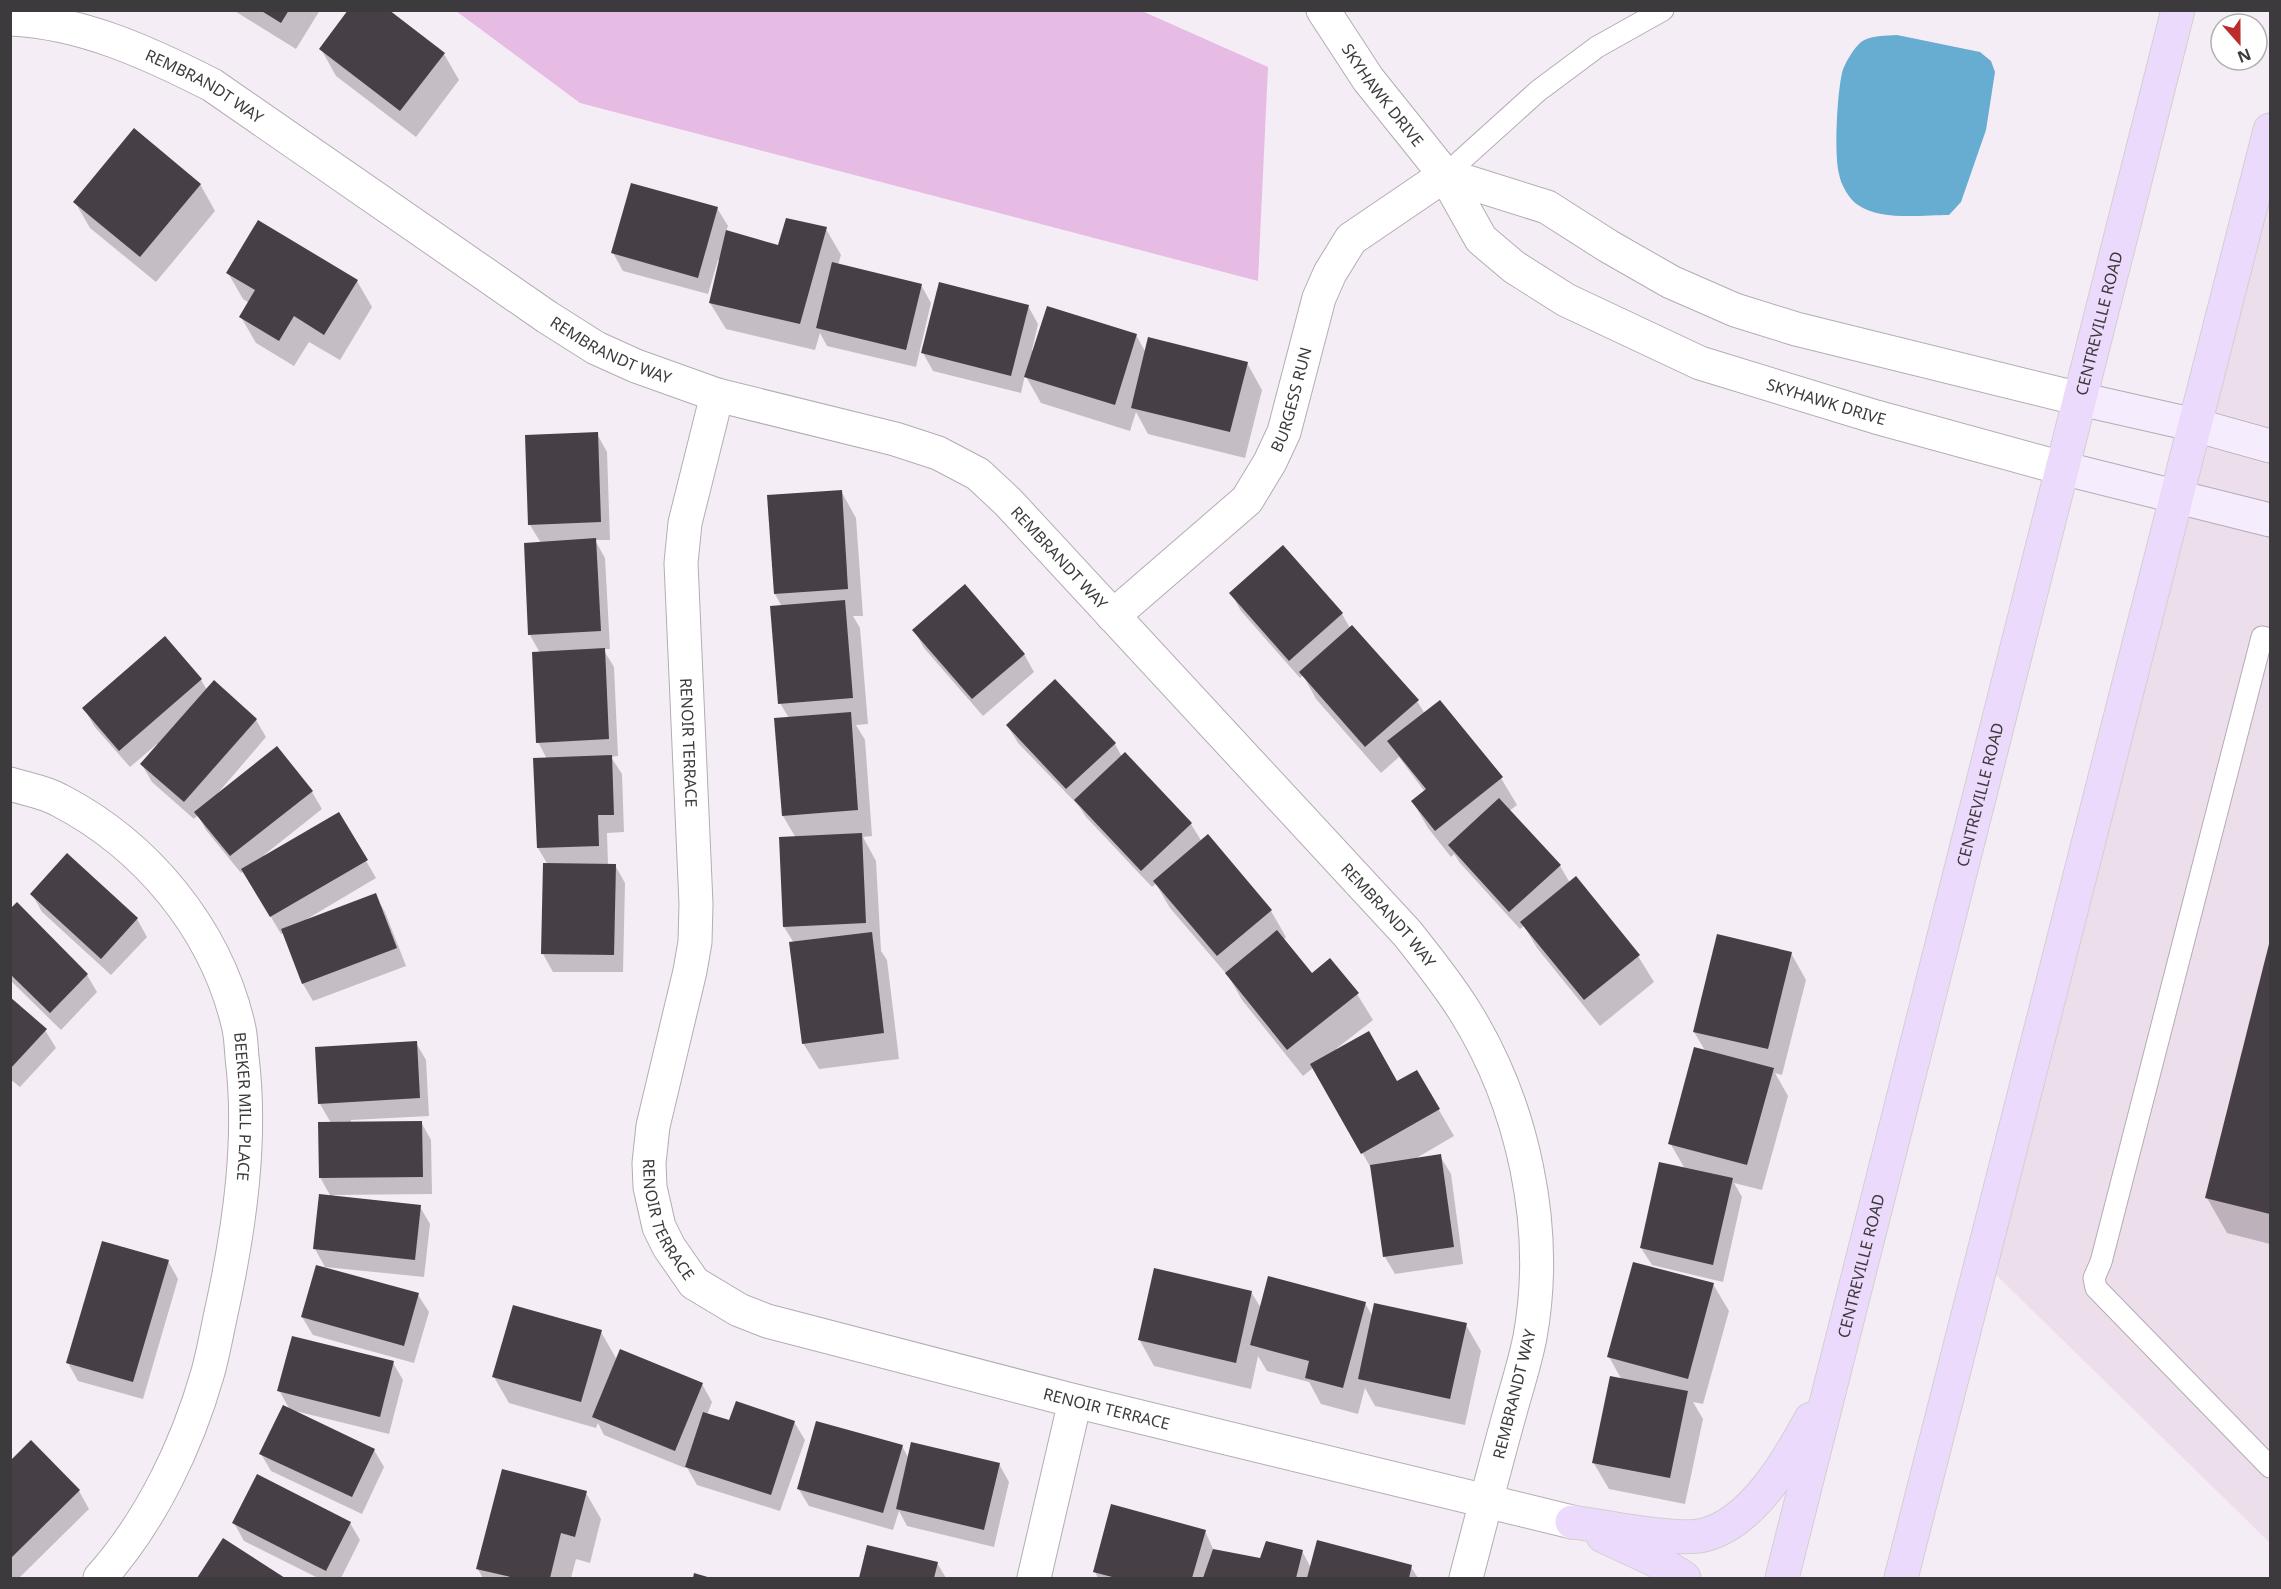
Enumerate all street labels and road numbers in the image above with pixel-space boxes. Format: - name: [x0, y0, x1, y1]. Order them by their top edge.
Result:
- street label: SKYHAWK DRIVE: [1337, 39, 1429, 151]
- street label: REMBRANDT WAY: [142, 44, 269, 129]
- street label: CENTREVILLE ROAD: [2070, 249, 2128, 398]
- street label: REMBRANDT WAY: [546, 311, 675, 389]
- street label: BURGESS RUN: [1265, 345, 1317, 456]
- street label: SKYHAWK DRIVE: [1764, 373, 1889, 430]
- street label: REMBRANDT WAY: [1006, 501, 1113, 614]
- street label: RENOIR TERRACE: [675, 677, 703, 808]
- street label: CENTREVILLE ROAD: [1951, 720, 2009, 869]
- street label: REMBRANDT WAY: [1336, 858, 1442, 973]
- street label: BEEKER MILL PLACE: [229, 1031, 257, 1182]
- street label: RENOIR TERRACE: [638, 1158, 700, 1284]
- street label: CENTREVILLE ROAD: [1832, 1191, 1890, 1340]
- street label: REMBRANDT WAY: [1487, 1326, 1541, 1461]
- street label: RENOIR TERRACE: [1041, 1382, 1172, 1435]

